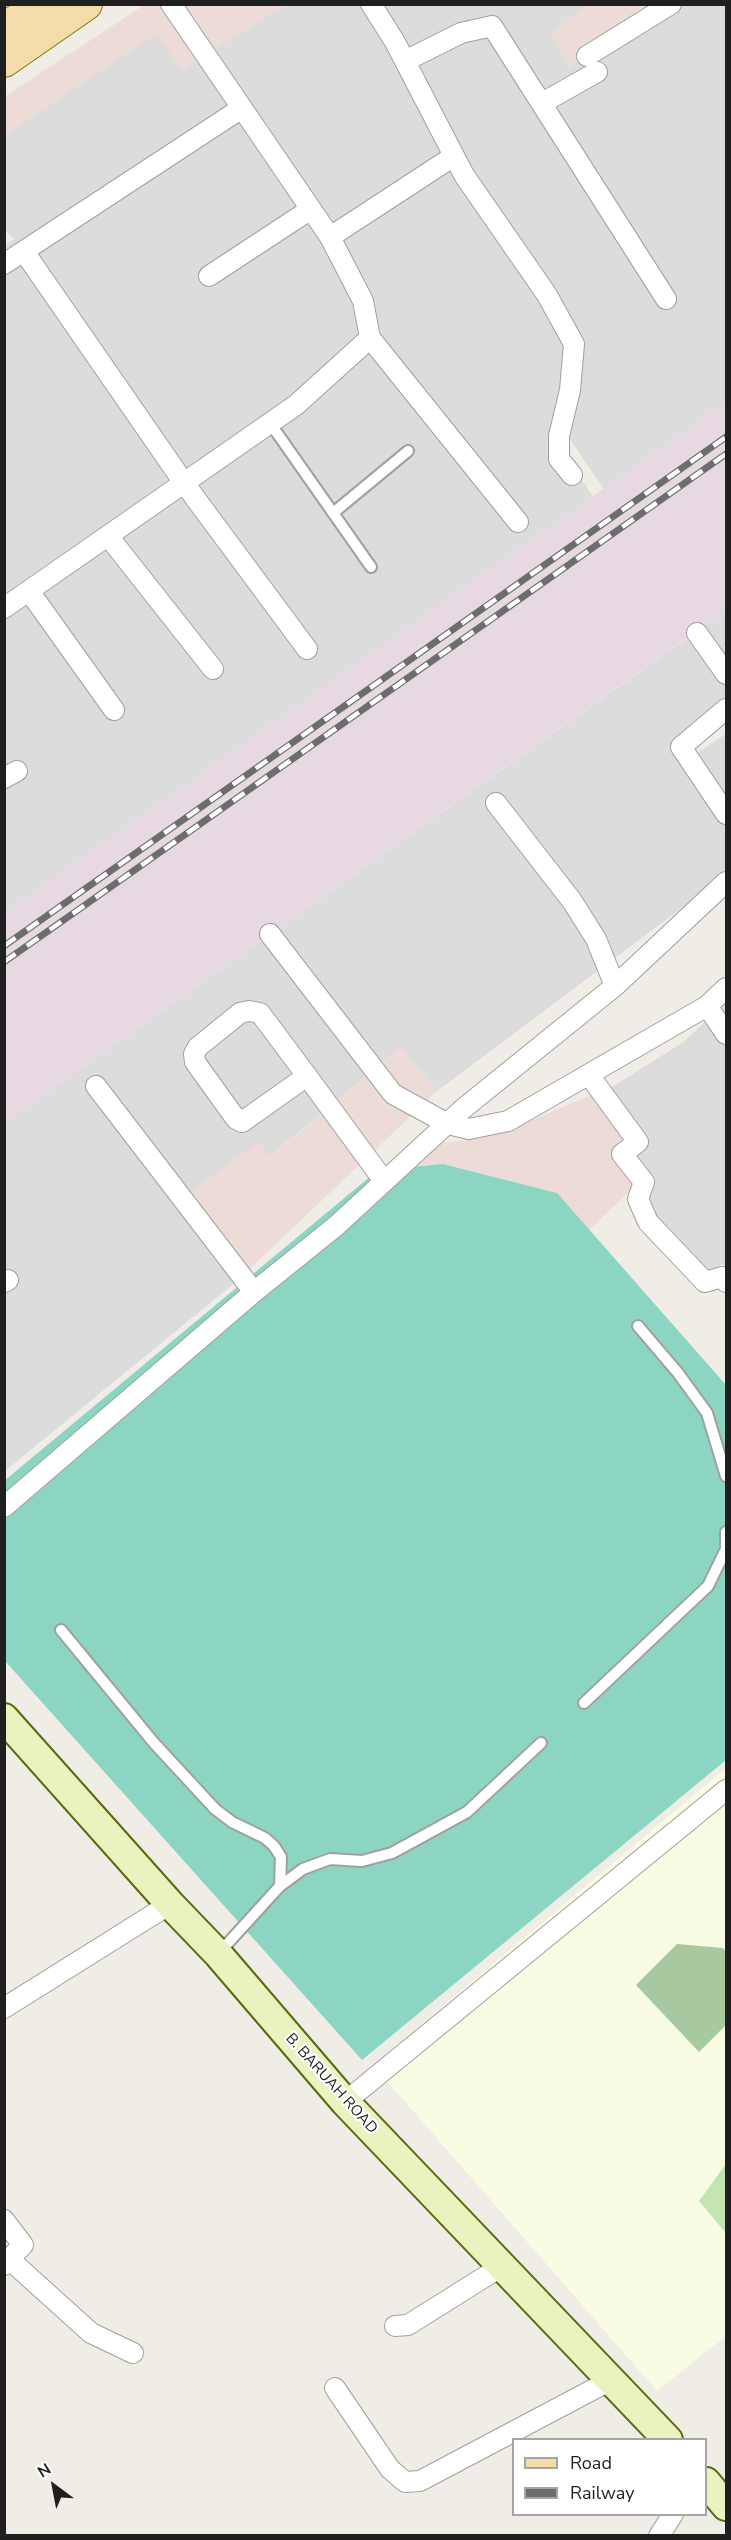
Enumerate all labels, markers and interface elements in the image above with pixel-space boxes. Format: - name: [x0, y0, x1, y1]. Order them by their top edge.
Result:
- street label: B. BARUAH ROAD: [281, 2030, 381, 2138]
- legend: [512, 2438, 707, 2516]
- text: Road: [570, 2451, 612, 2475]
- north arrow: [24, 2456, 84, 2516]
- text: N: [34, 2458, 55, 2483]
- text: Railway: [570, 2481, 635, 2505]

